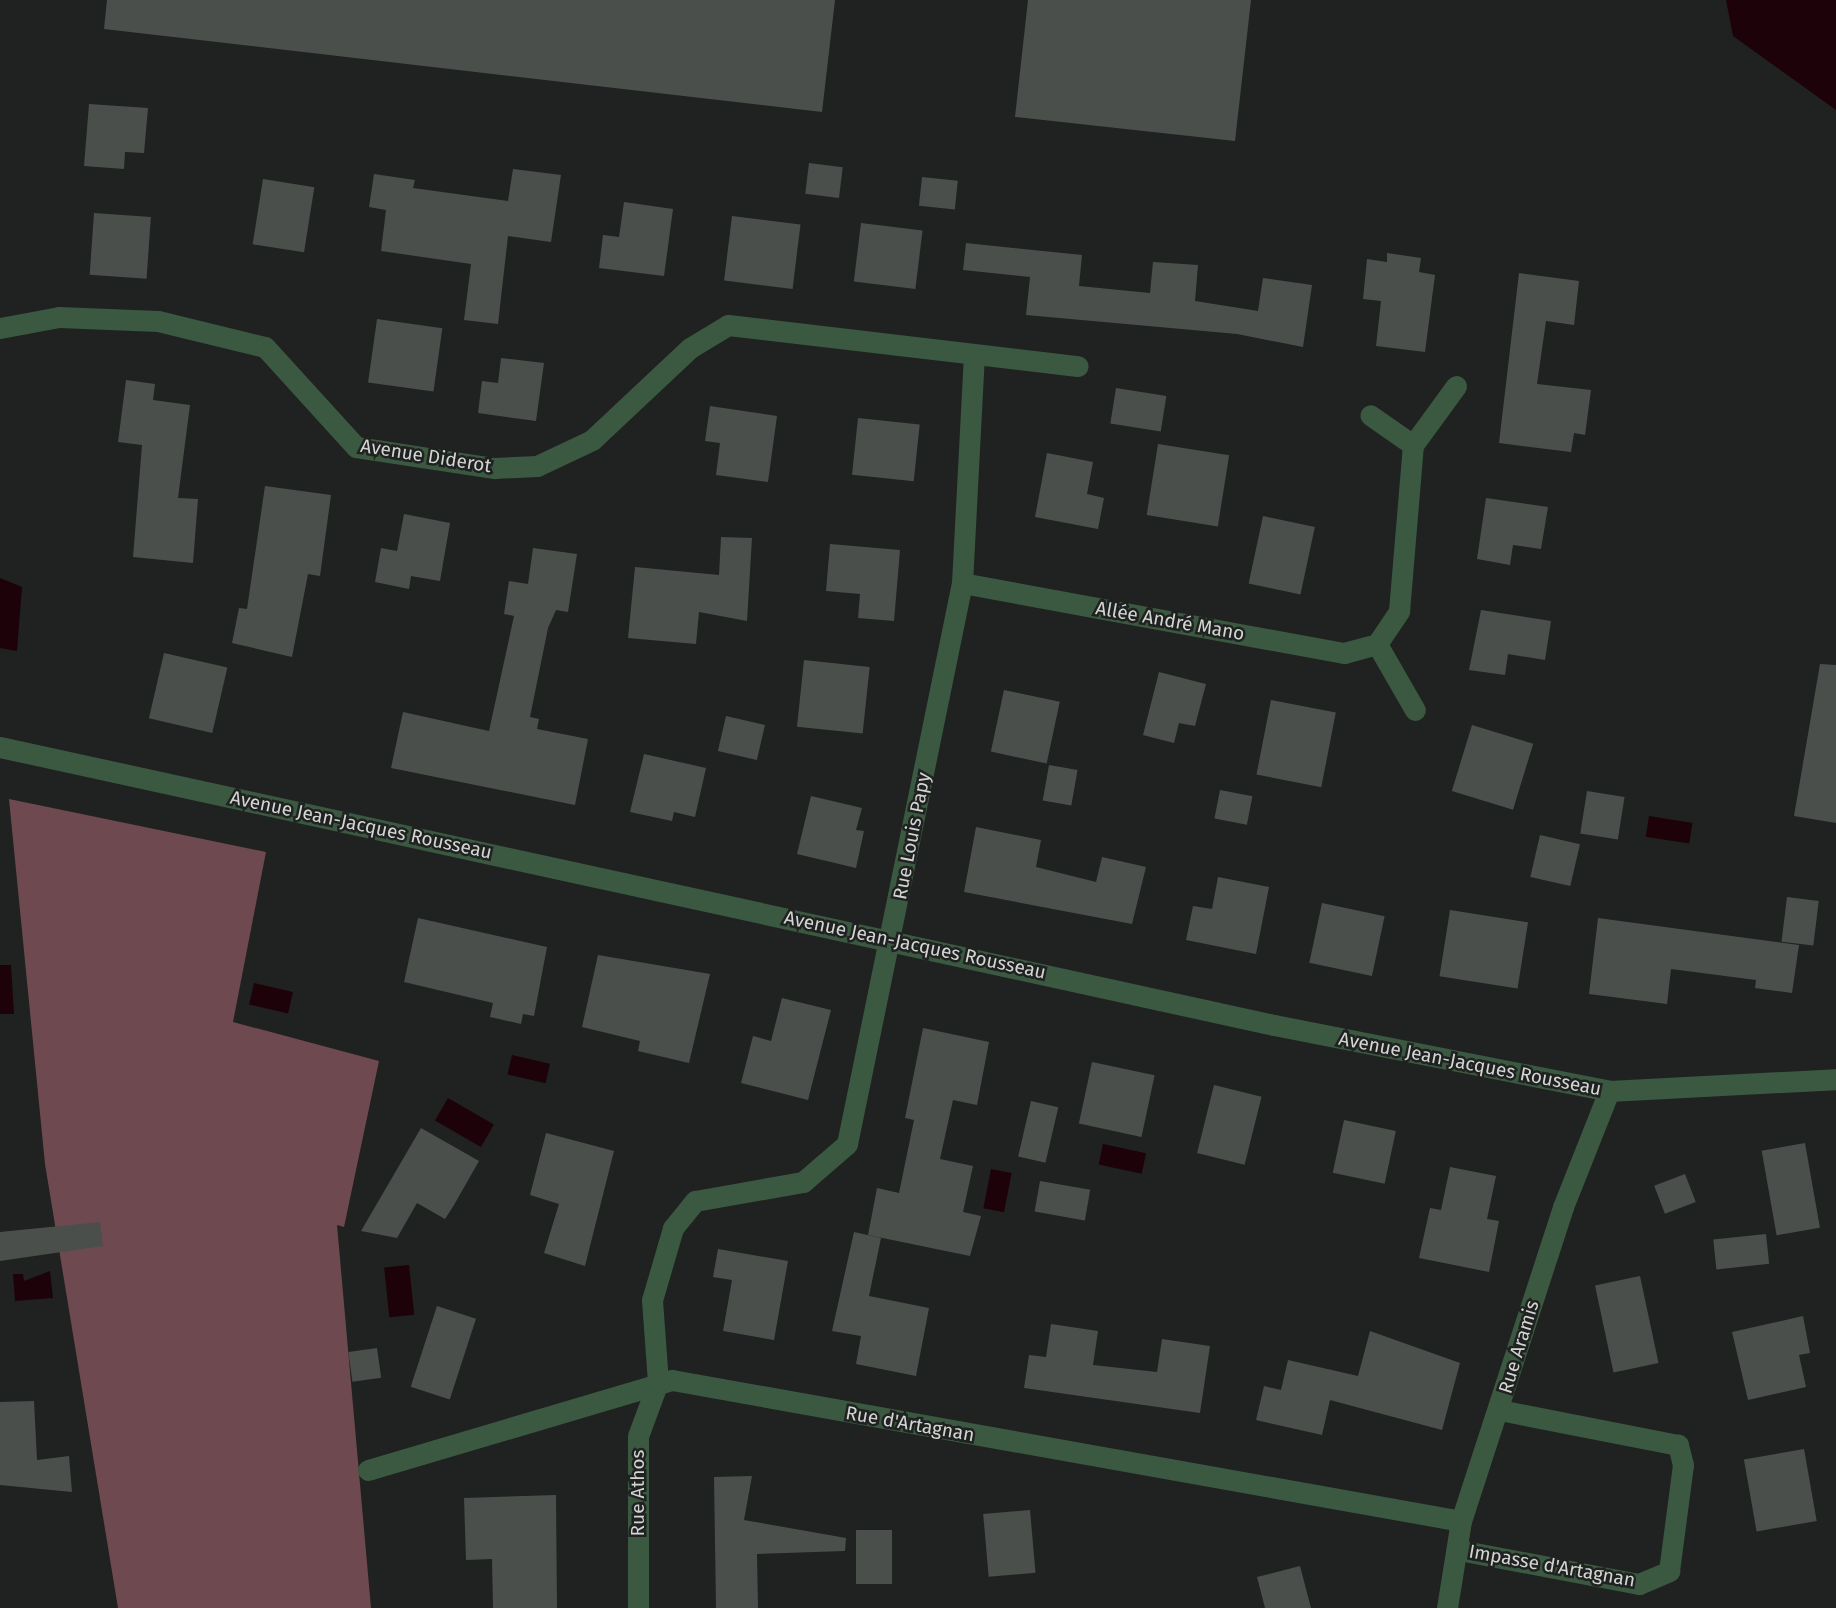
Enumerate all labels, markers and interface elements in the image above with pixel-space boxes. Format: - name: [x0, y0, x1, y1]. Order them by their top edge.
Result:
- street label: Avenue Diderot: [359, 434, 493, 478]
- street label: Allée André Mano: [1094, 597, 1246, 645]
- street label: Rue Louis Papy: [888, 770, 936, 902]
- street label: Avenue Jean-Jacques Rousseau: [228, 786, 494, 864]
- street label: Avenue Jean-Jacques Rousseau: [782, 906, 1048, 984]
- street label: Avenue Jean-Jacques Rousseau: [1337, 1027, 1603, 1101]
- street label: Rue Aramis: [1494, 1298, 1544, 1396]
- street label: Rue d'Artagnan: [844, 1401, 976, 1447]
- street label: Rue Athos: [627, 1450, 649, 1536]
- street label: Impasse d'Artagnan: [1467, 1540, 1637, 1592]

